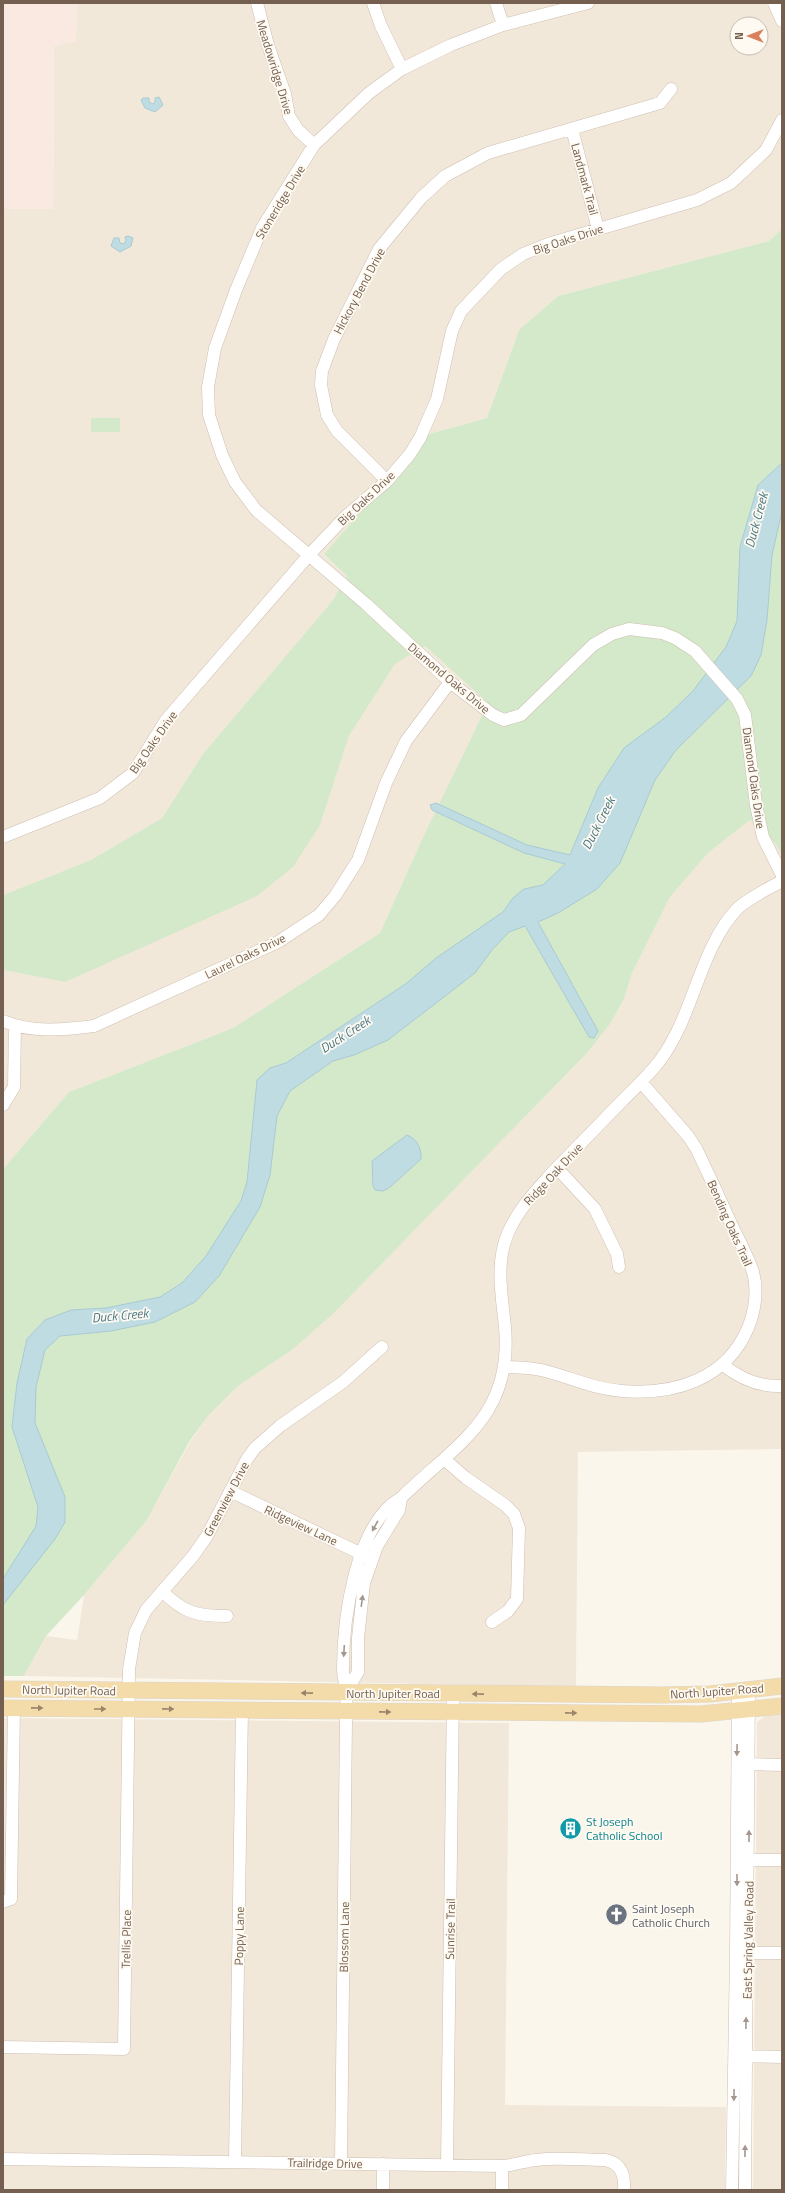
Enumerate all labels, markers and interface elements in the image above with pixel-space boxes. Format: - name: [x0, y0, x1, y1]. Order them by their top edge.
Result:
- north arrow: [729, 16, 769, 56]
- street label: Meadowridge Drive: [252, 17, 298, 117]
- text: N: [731, 32, 747, 40]
- street label: Landmark Trail: [566, 141, 604, 217]
- street label: Stoneridge Drive: [250, 161, 310, 243]
- street label: Big Oaks Drive: [530, 219, 606, 259]
- street label: Hickory Bend Drive: [328, 244, 390, 338]
- street label: Big Oaks Drive: [333, 466, 399, 530]
- water label: Duck Creek: [739, 488, 774, 550]
- street label: Diamond Oaks Drive: [404, 638, 494, 718]
- street label: Big Oaks Drive: [124, 707, 182, 777]
- street label: Diamond Oaks Drive: [737, 726, 771, 830]
- water label: Duck Creek: [576, 791, 621, 853]
- street label: Laurel Oaks Drive: [201, 928, 289, 984]
- water label: Duck Creek: [316, 1009, 376, 1058]
- street label: Ridge Oak Drive: [519, 1138, 587, 1210]
- street label: Bending Oaks Trail: [702, 1177, 758, 1269]
- water label: Duck Creek: [91, 1302, 151, 1327]
- street label: Greenview Drive: [198, 1458, 254, 1540]
- street label: Ridgeview Lane: [261, 1500, 341, 1550]
- one-way arrow: [372, 1520, 379, 1532]
- one-way arrow: [359, 1595, 365, 1607]
- one-way arrow: [340, 1645, 347, 1657]
- street label: North Jupiter Road: [670, 1678, 764, 1704]
- street label: North Jupiter Road: [22, 1680, 116, 1700]
- street label: North Jupiter Road: [346, 1684, 440, 1703]
- one-way arrow: [300, 1690, 313, 1696]
- one-way arrow: [472, 1690, 484, 1697]
- one-way arrow: [31, 1705, 44, 1711]
- one-way arrow: [94, 1706, 107, 1712]
- one-way arrow: [162, 1706, 175, 1712]
- one-way arrow: [379, 1709, 392, 1715]
- one-way arrow: [565, 1710, 578, 1716]
- one-way arrow: [734, 1744, 740, 1757]
- place label: St Joseph Catholic School: [586, 1812, 662, 1845]
- building icon: St Joseph Catholic School: [558, 1815, 584, 1841]
- one-way arrow: [746, 1829, 752, 1842]
- one-way arrow: [734, 1874, 740, 1887]
- street label: East Spring Valley Road: [737, 1881, 759, 1999]
- street label: Sunrise Trail: [440, 1898, 460, 1960]
- place label: Saint Joseph Catholic Church: [632, 1899, 710, 1932]
- street label: Blossom Lane: [334, 1901, 354, 1973]
- church icon: Saint Joseph Catholic Church: [604, 1902, 630, 1928]
- street label: Poppy Lane: [229, 1907, 249, 1965]
- street label: Trellis Place: [116, 1909, 136, 1969]
- one-way arrow: [743, 2016, 749, 2029]
- one-way arrow: [731, 2089, 737, 2102]
- one-way arrow: [742, 2144, 748, 2157]
- street label: Trailridge Drive: [287, 2153, 363, 2173]

